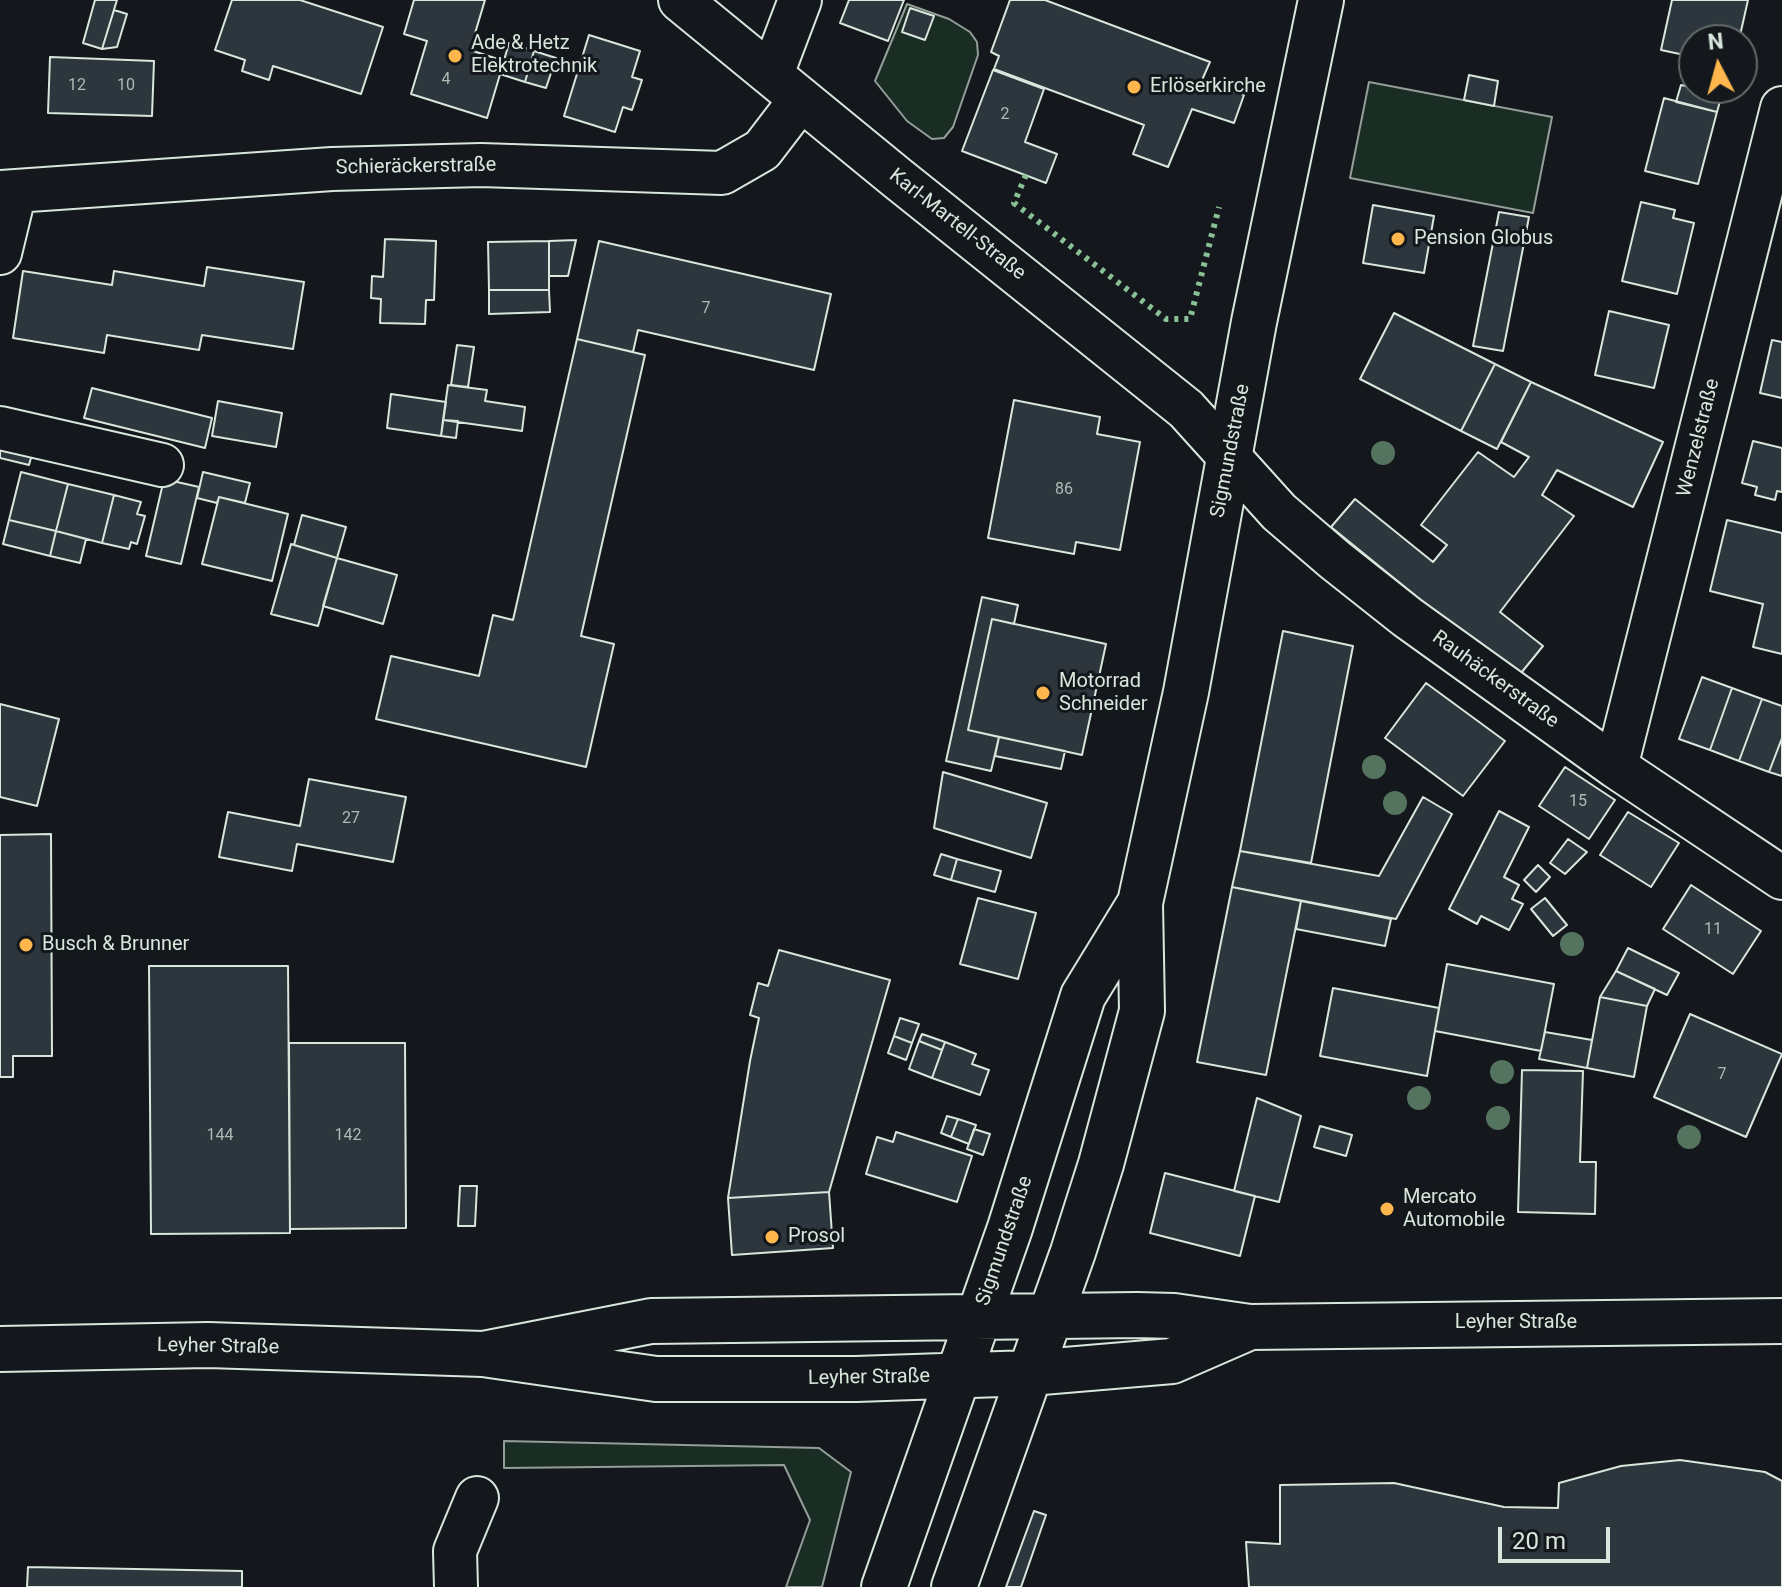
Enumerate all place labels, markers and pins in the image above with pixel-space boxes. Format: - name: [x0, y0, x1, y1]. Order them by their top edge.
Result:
- place label: Ade & Hetz Elektrotechnik: [471, 32, 597, 79]
- marker: Ade & Hetz Elektrotechnik: [446, 47, 464, 65]
- place label: Erlöserkirche: [1150, 75, 1266, 99]
- marker: Erlöserkirche: [1125, 78, 1143, 96]
- place label: Pension Globus: [1414, 227, 1553, 251]
- marker: Pension Globus: [1389, 230, 1407, 248]
- place label: Motorrad Schneider: [1059, 670, 1148, 717]
- marker: Motorrad Schneider: [1034, 684, 1052, 702]
- place label: Busch & Brunner: [42, 933, 189, 957]
- marker: Busch & Brunner: [17, 936, 35, 954]
- place label: Mercato Automobile: [1403, 1186, 1505, 1233]
- marker: Mercato Automobile: [1378, 1200, 1396, 1218]
- place label: Prosol: [788, 1225, 845, 1249]
- marker: Prosol: [763, 1228, 781, 1246]

